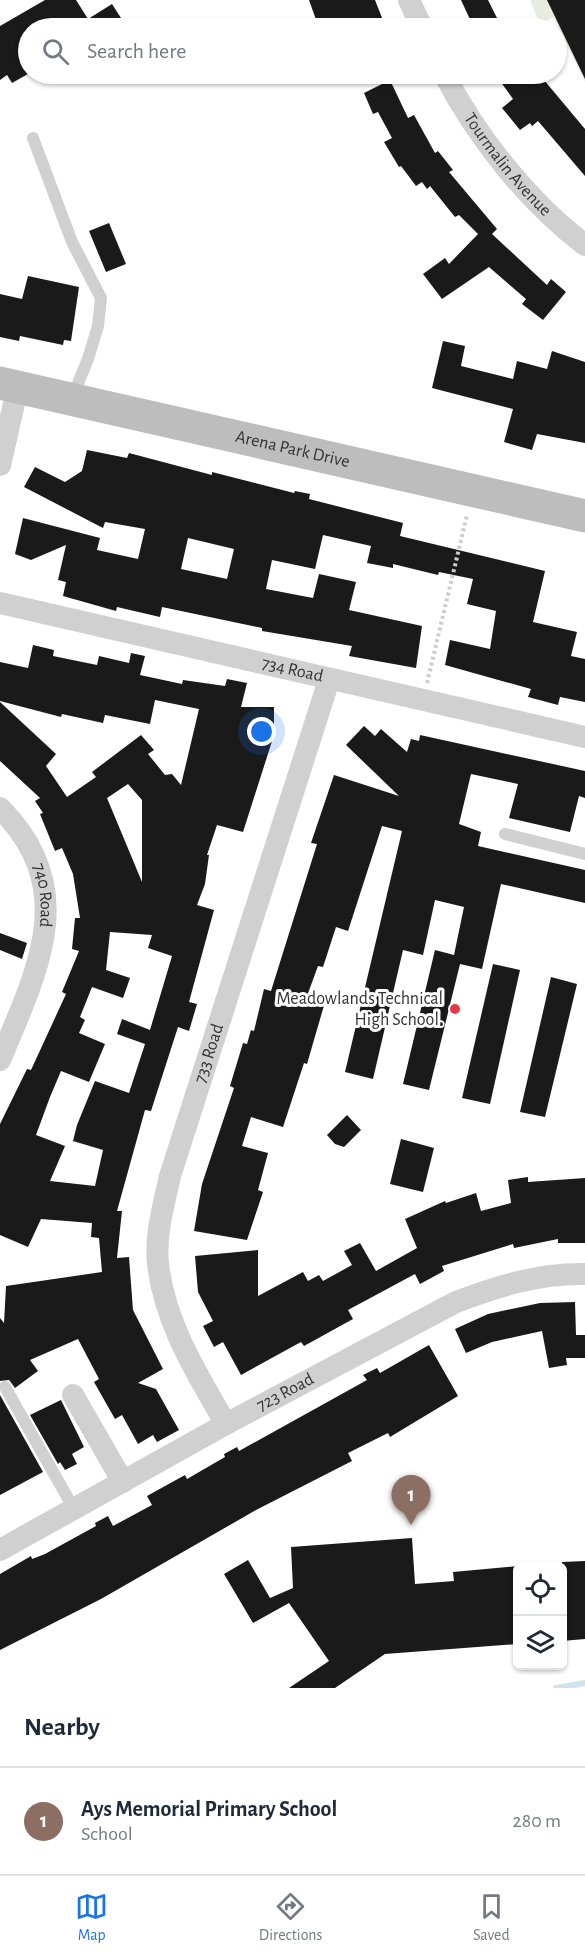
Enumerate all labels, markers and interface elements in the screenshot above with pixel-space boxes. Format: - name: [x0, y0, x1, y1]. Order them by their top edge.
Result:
- search box: [18, 18, 567, 84]
- icon: search: [39, 35, 72, 68]
- text: Search here: [87, 40, 186, 62]
- street label: Tourmalin Avenue: [460, 110, 554, 220]
- street label: Arena Park Drive: [234, 428, 351, 471]
- street label: 734 Road: [260, 654, 325, 686]
- your location: [247, 717, 276, 746]
- street label: 740 Road: [29, 861, 55, 928]
- place label: Meadowlands Technical High School.: [277, 990, 443, 1029]
- marker: Meadowlands Technical High School.: [448, 1002, 462, 1016]
- street label: 733 Road: [191, 1022, 227, 1085]
- street label: 723 Road: [254, 1370, 317, 1415]
- pin: 1: [392, 1476, 430, 1525]
- map controls: [513, 1562, 567, 1670]
- button: locate: [513, 1562, 567, 1616]
- button: layers: [513, 1616, 567, 1670]
- text: Nearby: [24, 1714, 100, 1740]
- text: Ays Memorial Primary School: [81, 1798, 337, 1820]
- text: 1: [40, 1811, 47, 1831]
- text: 280 m: [513, 1811, 561, 1831]
- text: School: [81, 1824, 133, 1844]
- tab: Map: [75, 1890, 108, 1945]
- tab: Directions: [259, 1890, 323, 1945]
- tab: Saved: [473, 1890, 510, 1945]

